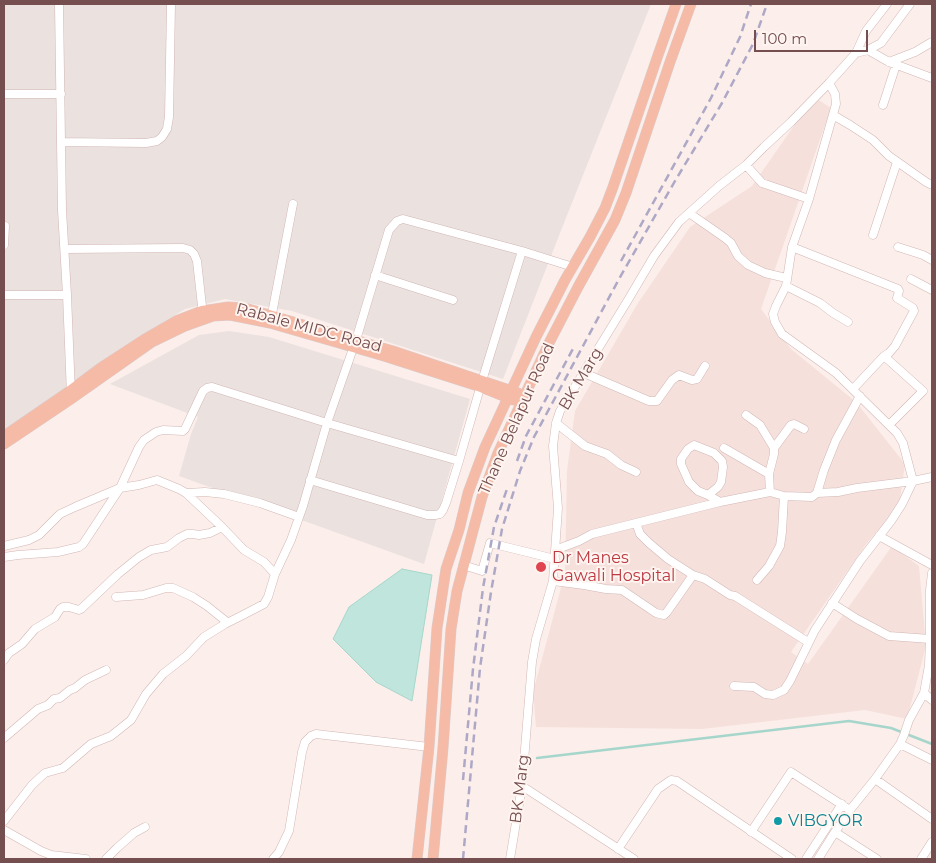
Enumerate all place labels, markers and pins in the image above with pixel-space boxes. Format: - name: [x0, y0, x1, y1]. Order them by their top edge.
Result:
- place label: Dr Manes Gawali Hospital: [552, 548, 675, 586]
- marker: Dr Manes Gawali Hospital: [534, 560, 548, 574]
- place label: VIBGYOR: [788, 811, 863, 831]
- marker: VIBGYOR: [772, 815, 784, 827]

